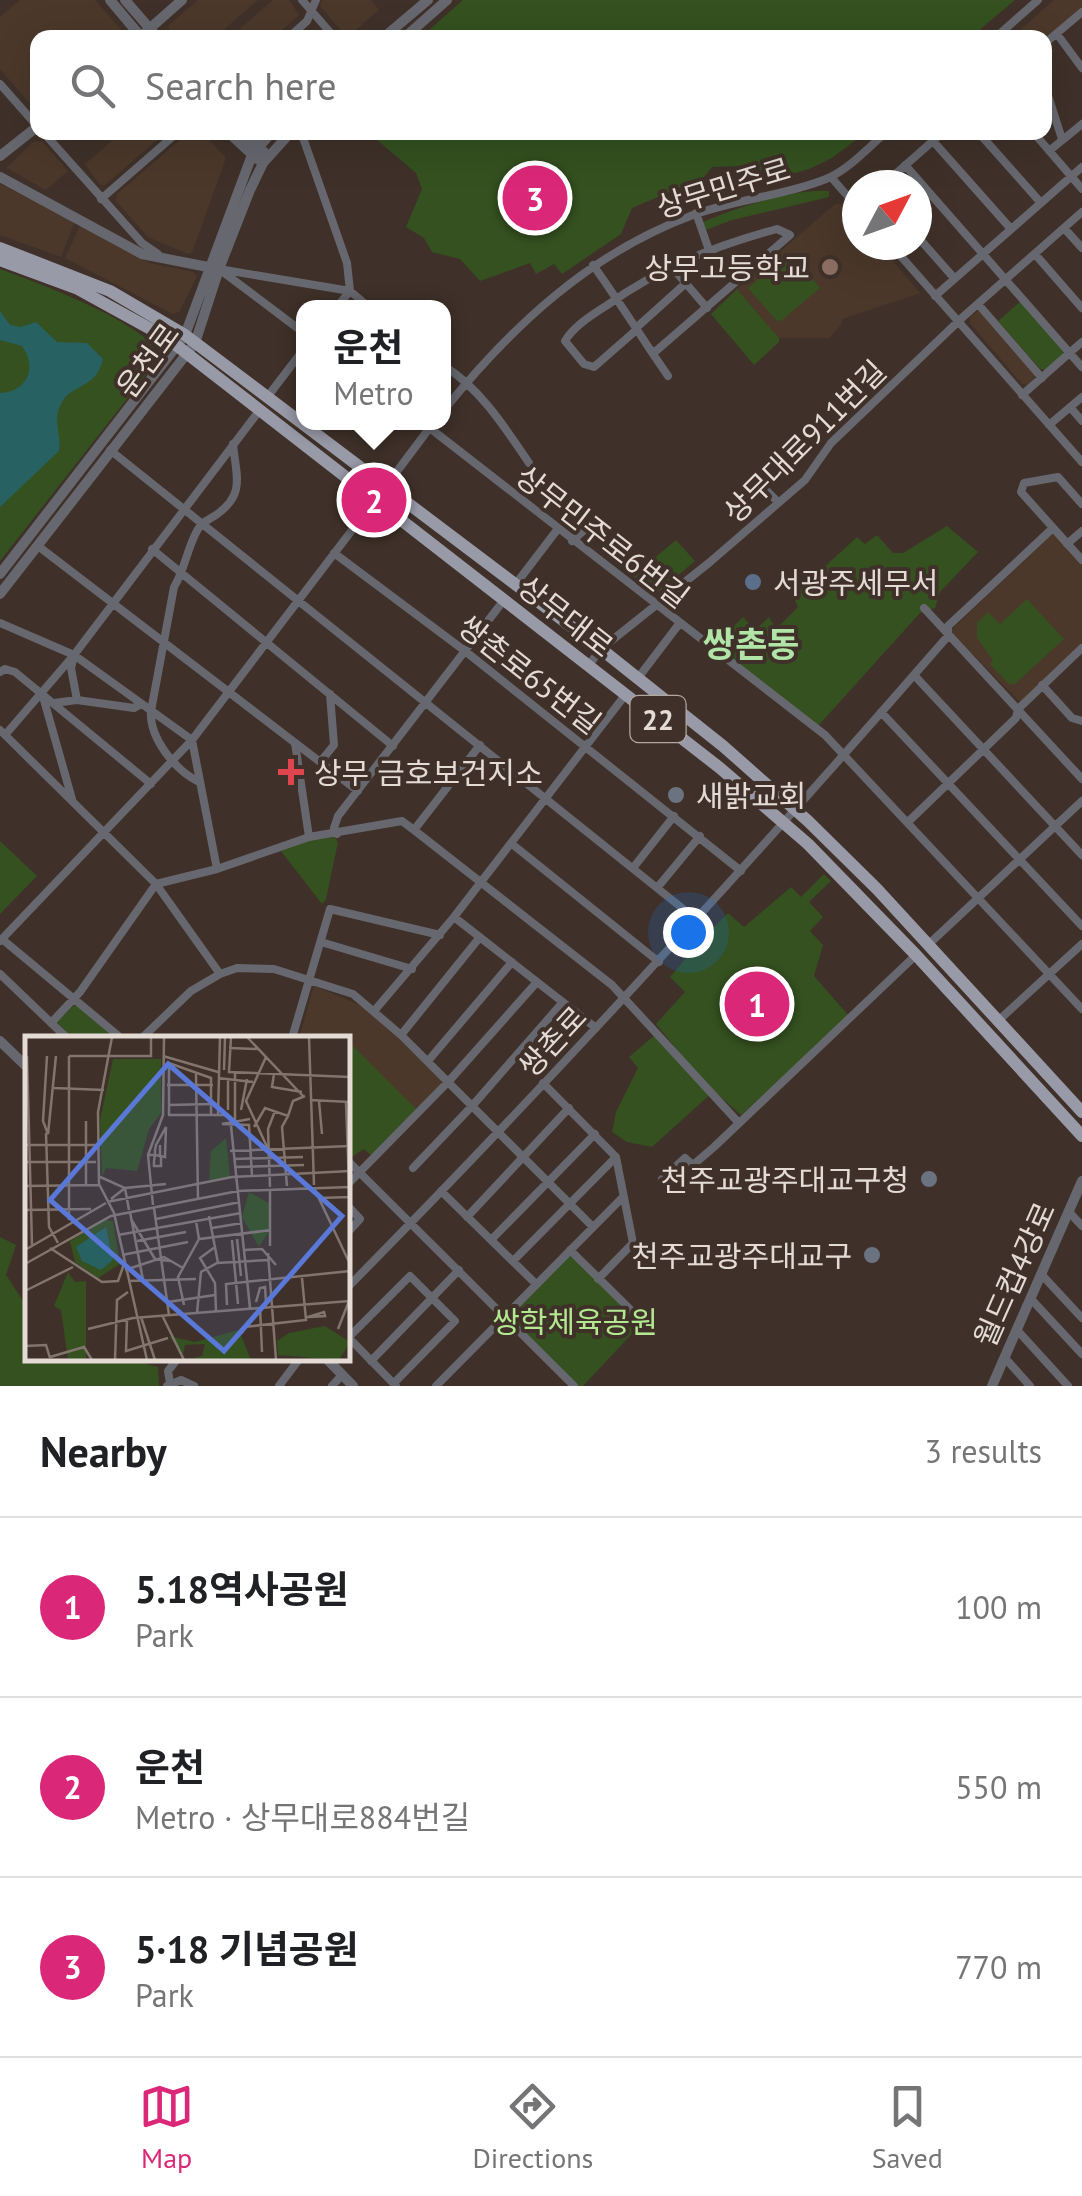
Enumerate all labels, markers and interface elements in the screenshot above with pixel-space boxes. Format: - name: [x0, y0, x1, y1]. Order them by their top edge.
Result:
- search box: [30, 30, 1052, 140]
- icon: search: [65, 58, 120, 113]
- text: Search here: [145, 61, 337, 110]
- street label: 상무민주로: [651, 148, 795, 226]
- pin: 3: [502, 160, 568, 236]
- north arrow: [842, 170, 932, 260]
- place label: 상무고등학교: [644, 248, 810, 287]
- marker: 상무고등학교: [819, 256, 841, 278]
- popup: [296, 300, 451, 430]
- street label: 운천로: [107, 315, 187, 405]
- text: 운천: [333, 322, 403, 371]
- street label: 상무대로911번길: [714, 351, 894, 531]
- text: Metro: [333, 372, 414, 414]
- street label: 상무민주로6번길: [508, 456, 698, 616]
- pin: 2: [342, 462, 406, 538]
- place label: 서광주세무서: [773, 563, 939, 602]
- street label: 상무대로: [510, 567, 622, 665]
- marker: 서광주세무서: [742, 571, 764, 593]
- street label: 쌍촌로65번길: [451, 606, 609, 742]
- district label: 쌍촌동: [703, 621, 799, 667]
- road number: 22: [630, 696, 686, 742]
- place label: 상무 금호보건지소: [314, 753, 543, 792]
- marker: 상무 금호보건지소: [278, 759, 304, 785]
- place label: 새밝교회: [696, 776, 806, 815]
- marker: 새밝교회: [665, 784, 687, 806]
- your location: [663, 907, 714, 958]
- pin: 1: [724, 966, 790, 1042]
- street label: 쌍촌로: [509, 997, 595, 1085]
- inset map: [25, 1036, 350, 1361]
- place label: 천주교광주대교구청: [661, 1160, 909, 1199]
- marker: 천주교광주대교구청: [918, 1168, 940, 1190]
- street label: 월드컵4강로: [965, 1196, 1063, 1352]
- place label: 천주교광주대교구: [631, 1236, 852, 1275]
- marker: 천주교광주대교구: [861, 1244, 883, 1266]
- park label: 쌍학체육공원: [492, 1302, 658, 1341]
- text: Nearby: [40, 1424, 167, 1479]
- text: 3 results: [924, 1430, 1042, 1472]
- text: 5.18역사공원: [135, 1564, 349, 1613]
- text: 1: [63, 1586, 82, 1628]
- text: 100 m: [955, 1586, 1042, 1628]
- text: Park: [135, 1614, 194, 1656]
- text: 운천: [135, 1742, 205, 1791]
- text: 2: [63, 1766, 82, 1808]
- text: 550 m: [955, 1766, 1042, 1808]
- text: Metro · 상무대로884번길: [135, 1796, 470, 1838]
- text: 5·18 기념공원: [135, 1924, 359, 1973]
- text: 3: [63, 1946, 82, 1988]
- text: 770 m: [955, 1946, 1042, 1988]
- text: Park: [135, 1974, 194, 2016]
- tab: Map: [139, 2079, 194, 2176]
- tab: Directions: [472, 2079, 593, 2176]
- tab: Saved: [872, 2079, 943, 2176]

